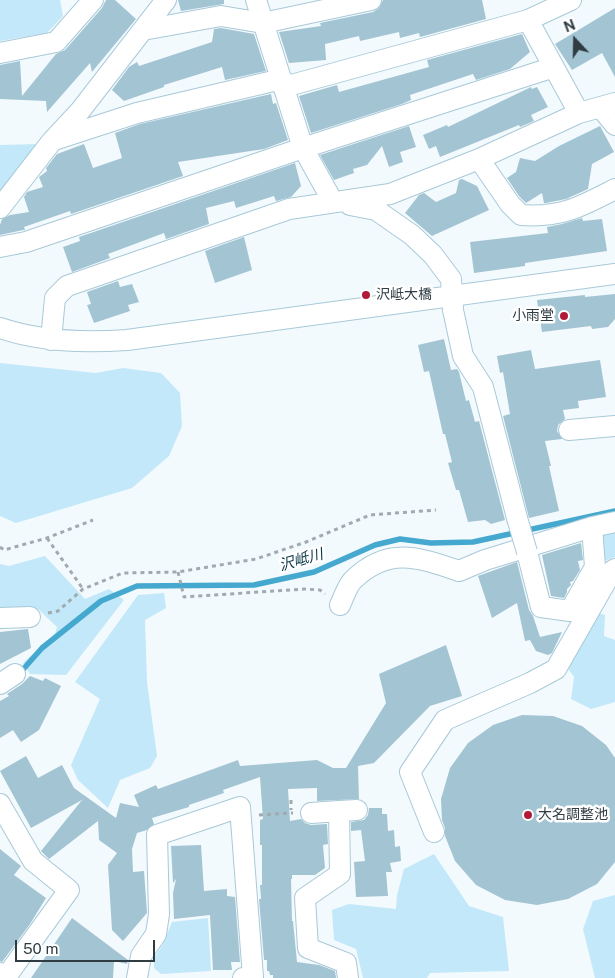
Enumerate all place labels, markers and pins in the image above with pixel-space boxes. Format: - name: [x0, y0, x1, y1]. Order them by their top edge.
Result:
- place label: 沢岻大橋: [376, 287, 432, 303]
- marker: 沢岻大橋: [360, 289, 372, 301]
- place label: 小雨堂: [512, 308, 554, 324]
- marker: 小雨堂: [558, 310, 570, 322]
- place label: 大名調整池: [538, 807, 608, 823]
- marker: 大名調整池: [522, 809, 534, 821]

